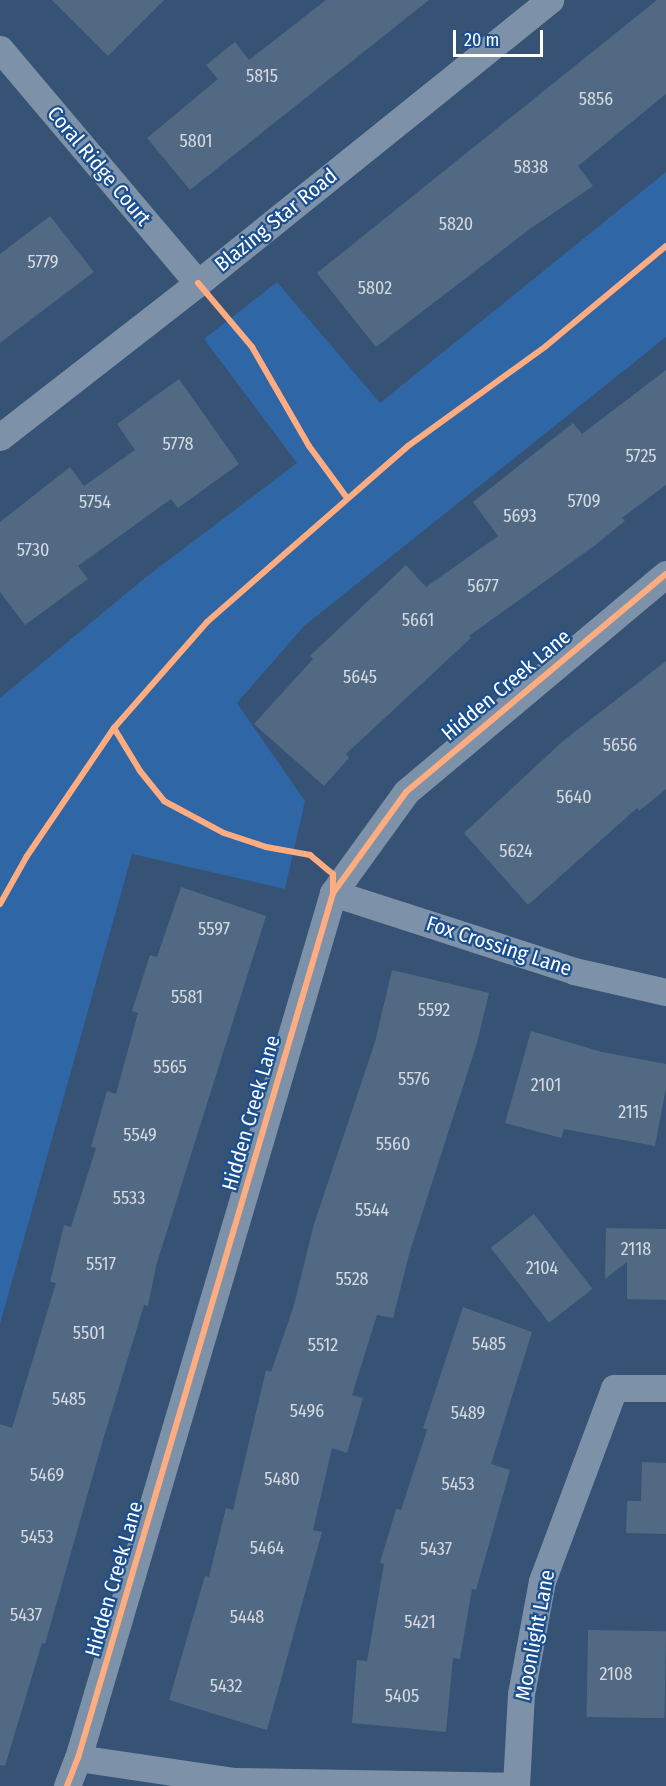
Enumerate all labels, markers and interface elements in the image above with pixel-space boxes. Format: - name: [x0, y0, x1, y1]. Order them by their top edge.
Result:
- scale bar: [456, 18, 546, 56]
- text: 20 m: [464, 29, 499, 51]
- house number: 5815: [246, 65, 278, 87]
- house number: 5856: [579, 88, 613, 110]
- street label: Coral Ridge Court: [42, 101, 156, 231]
- house number: 5801: [179, 130, 213, 152]
- house number: 5838: [514, 156, 548, 178]
- street label: Blazing Star Road: [210, 163, 342, 277]
- house number: 5820: [439, 213, 473, 235]
- house number: 5779: [28, 251, 58, 273]
- house number: 5802: [358, 277, 392, 299]
- house number: 5778: [162, 433, 194, 455]
- house number: 5725: [625, 445, 657, 467]
- house number: 5709: [568, 490, 600, 512]
- house number: 5754: [79, 491, 111, 513]
- house number: 5693: [503, 505, 537, 527]
- house number: 5730: [17, 539, 49, 561]
- house number: 5677: [467, 575, 499, 597]
- house number: 5661: [402, 609, 434, 631]
- street label: Hidden Creek Lane: [436, 624, 576, 746]
- house number: 5645: [343, 666, 377, 688]
- house number: 5656: [603, 734, 637, 756]
- house number: 5640: [556, 786, 592, 808]
- house number: 5624: [499, 840, 533, 862]
- street label: Fox Crossing Lane: [423, 911, 575, 981]
- house number: 5597: [198, 918, 230, 940]
- house number: 5581: [171, 986, 203, 1008]
- house number: 5592: [418, 999, 450, 1021]
- street label: Hidden Creek Lane: [217, 1032, 285, 1194]
- house number: 5565: [153, 1056, 187, 1078]
- house number: 5576: [398, 1068, 430, 1090]
- house number: 2101: [531, 1074, 561, 1096]
- house number: 2115: [618, 1101, 648, 1123]
- house number: 5549: [123, 1124, 157, 1146]
- house number: 5560: [376, 1133, 410, 1155]
- house number: 5533: [113, 1187, 145, 1209]
- house number: 5544: [355, 1199, 389, 1221]
- house number: 2118: [621, 1238, 651, 1260]
- house number: 5517: [86, 1253, 116, 1275]
- house number: 2104: [526, 1257, 558, 1279]
- house number: 5528: [335, 1268, 369, 1290]
- house number: 5501: [73, 1322, 105, 1344]
- house number: 5485: [472, 1333, 506, 1355]
- house number: 5512: [308, 1334, 338, 1356]
- house number: 5485: [52, 1388, 86, 1410]
- house number: 5496: [290, 1400, 324, 1422]
- house number: 5489: [451, 1402, 485, 1424]
- house number: 5469: [30, 1464, 64, 1486]
- house number: 5480: [264, 1468, 300, 1490]
- house number: 5453: [441, 1473, 475, 1495]
- street label: Hidden Creek Lane: [80, 1498, 148, 1660]
- house number: 5453: [20, 1526, 54, 1548]
- house number: 5464: [250, 1537, 284, 1559]
- house number: 5437: [420, 1538, 452, 1560]
- street label: Moonlight Lane: [510, 1568, 560, 1702]
- house number: 5437: [10, 1604, 42, 1626]
- house number: 5448: [230, 1606, 264, 1628]
- house number: 5421: [404, 1611, 436, 1633]
- house number: 2108: [600, 1663, 632, 1685]
- house number: 5432: [210, 1675, 242, 1697]
- house number: 5405: [385, 1685, 419, 1707]

